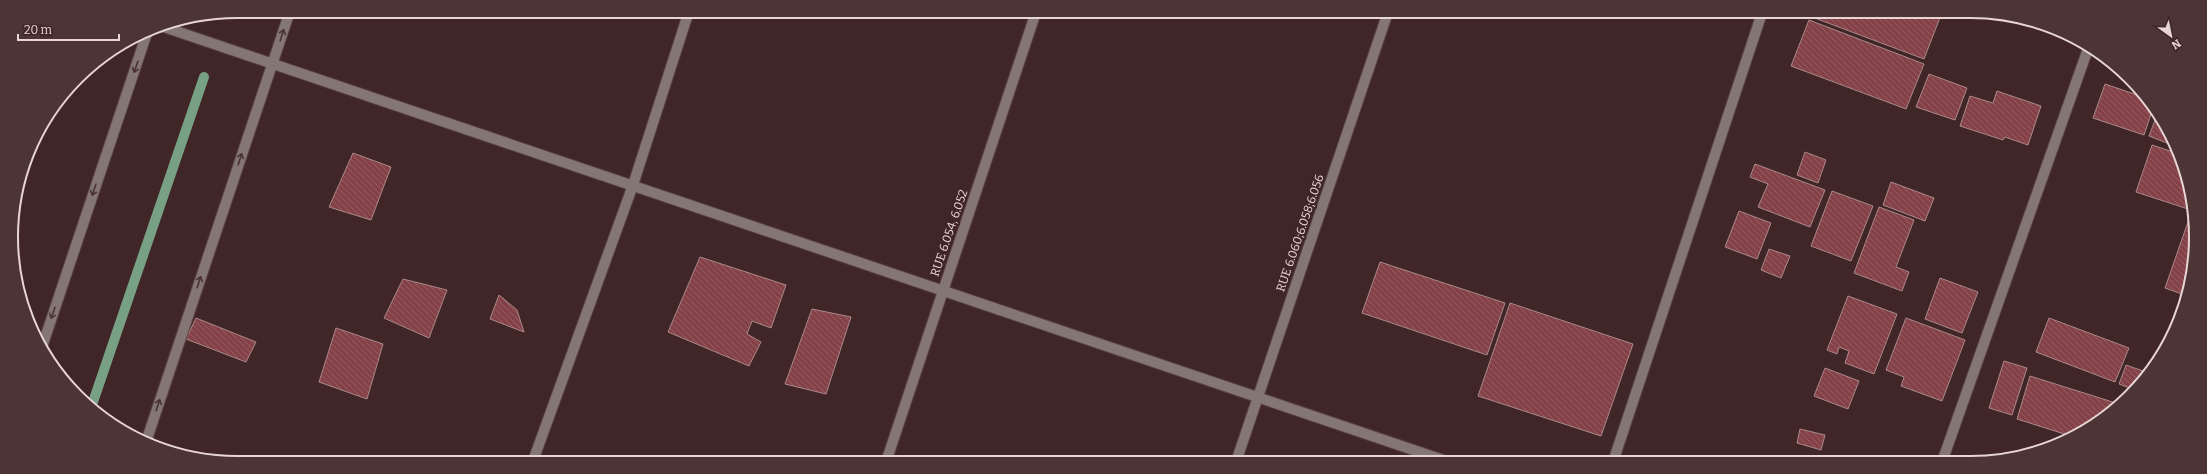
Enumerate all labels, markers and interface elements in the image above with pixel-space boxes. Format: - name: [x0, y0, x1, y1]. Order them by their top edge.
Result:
- scale bar: [18, 16, 119, 42]
- north arrow: [2151, 16, 2191, 56]
- text: 20 m: [24, 23, 53, 37]
- one-way arrow: [278, 30, 286, 42]
- text: N: [2169, 36, 2183, 52]
- one-way arrow: [131, 61, 139, 73]
- one-way arrow: [237, 153, 245, 165]
- street label: RUE 6.060;6.058;6.056: [1273, 172, 1327, 294]
- one-way arrow: [90, 184, 98, 196]
- street label: RUE 6.054, 6.052: [928, 188, 970, 278]
- one-way arrow: [196, 276, 203, 289]
- one-way arrow: [49, 307, 56, 320]
- one-way arrow: [155, 399, 162, 412]

